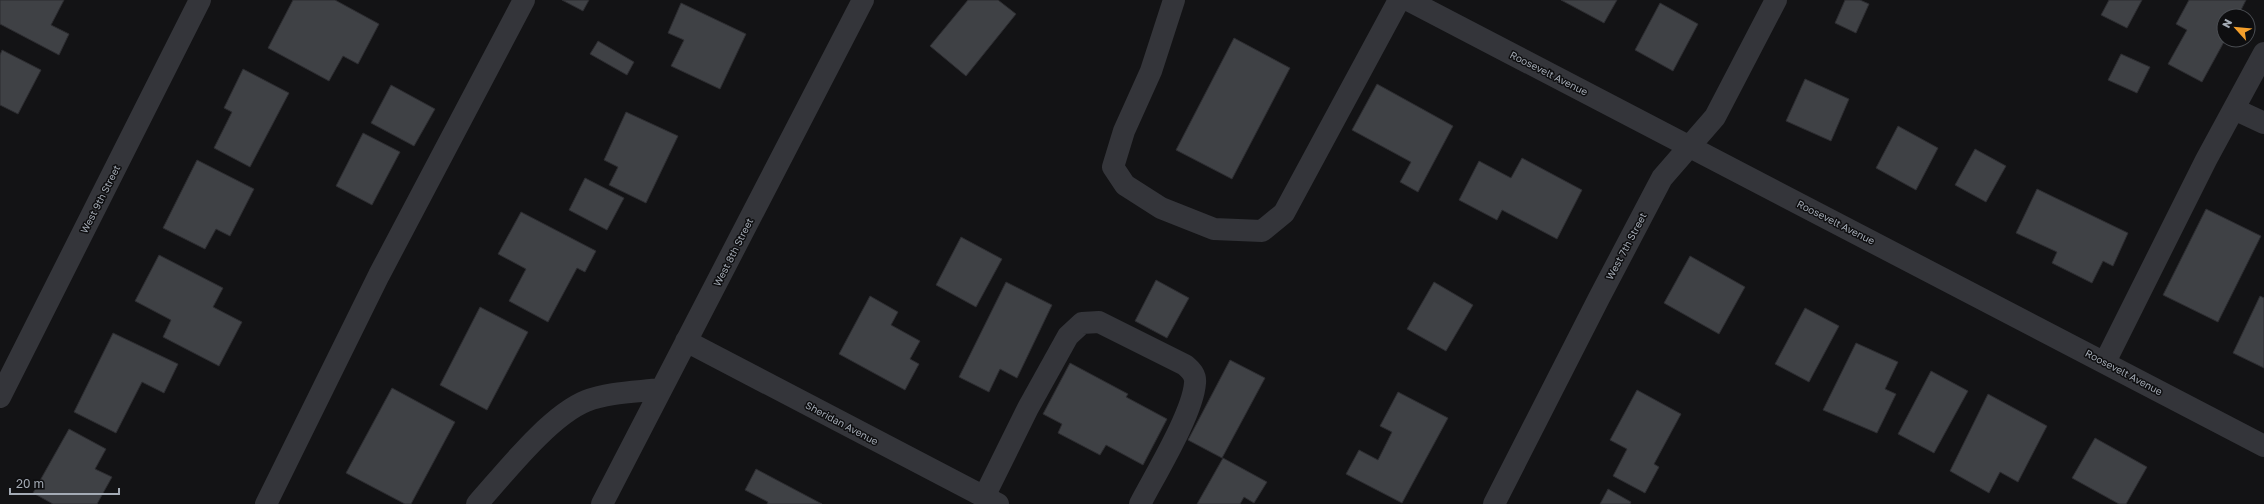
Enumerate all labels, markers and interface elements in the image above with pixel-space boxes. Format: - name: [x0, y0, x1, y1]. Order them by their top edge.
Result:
- north arrow: [2216, 8, 2256, 48]
- text: N: [2219, 17, 2234, 30]
- street label: Roosevelt Avenue: [1508, 48, 1590, 98]
- street label: West 9th Street: [78, 163, 122, 235]
- street label: Roosevelt Avenue: [1795, 197, 1877, 247]
- street label: West 7th Street: [1603, 210, 1649, 282]
- street label: West 8th Street: [711, 216, 755, 288]
- street label: Roosevelt Avenue: [2083, 347, 2165, 397]
- street label: Sheridan Avenue: [804, 399, 881, 447]
- scale bar: [10, 470, 119, 496]
- text: 20 m: [16, 476, 44, 491]

